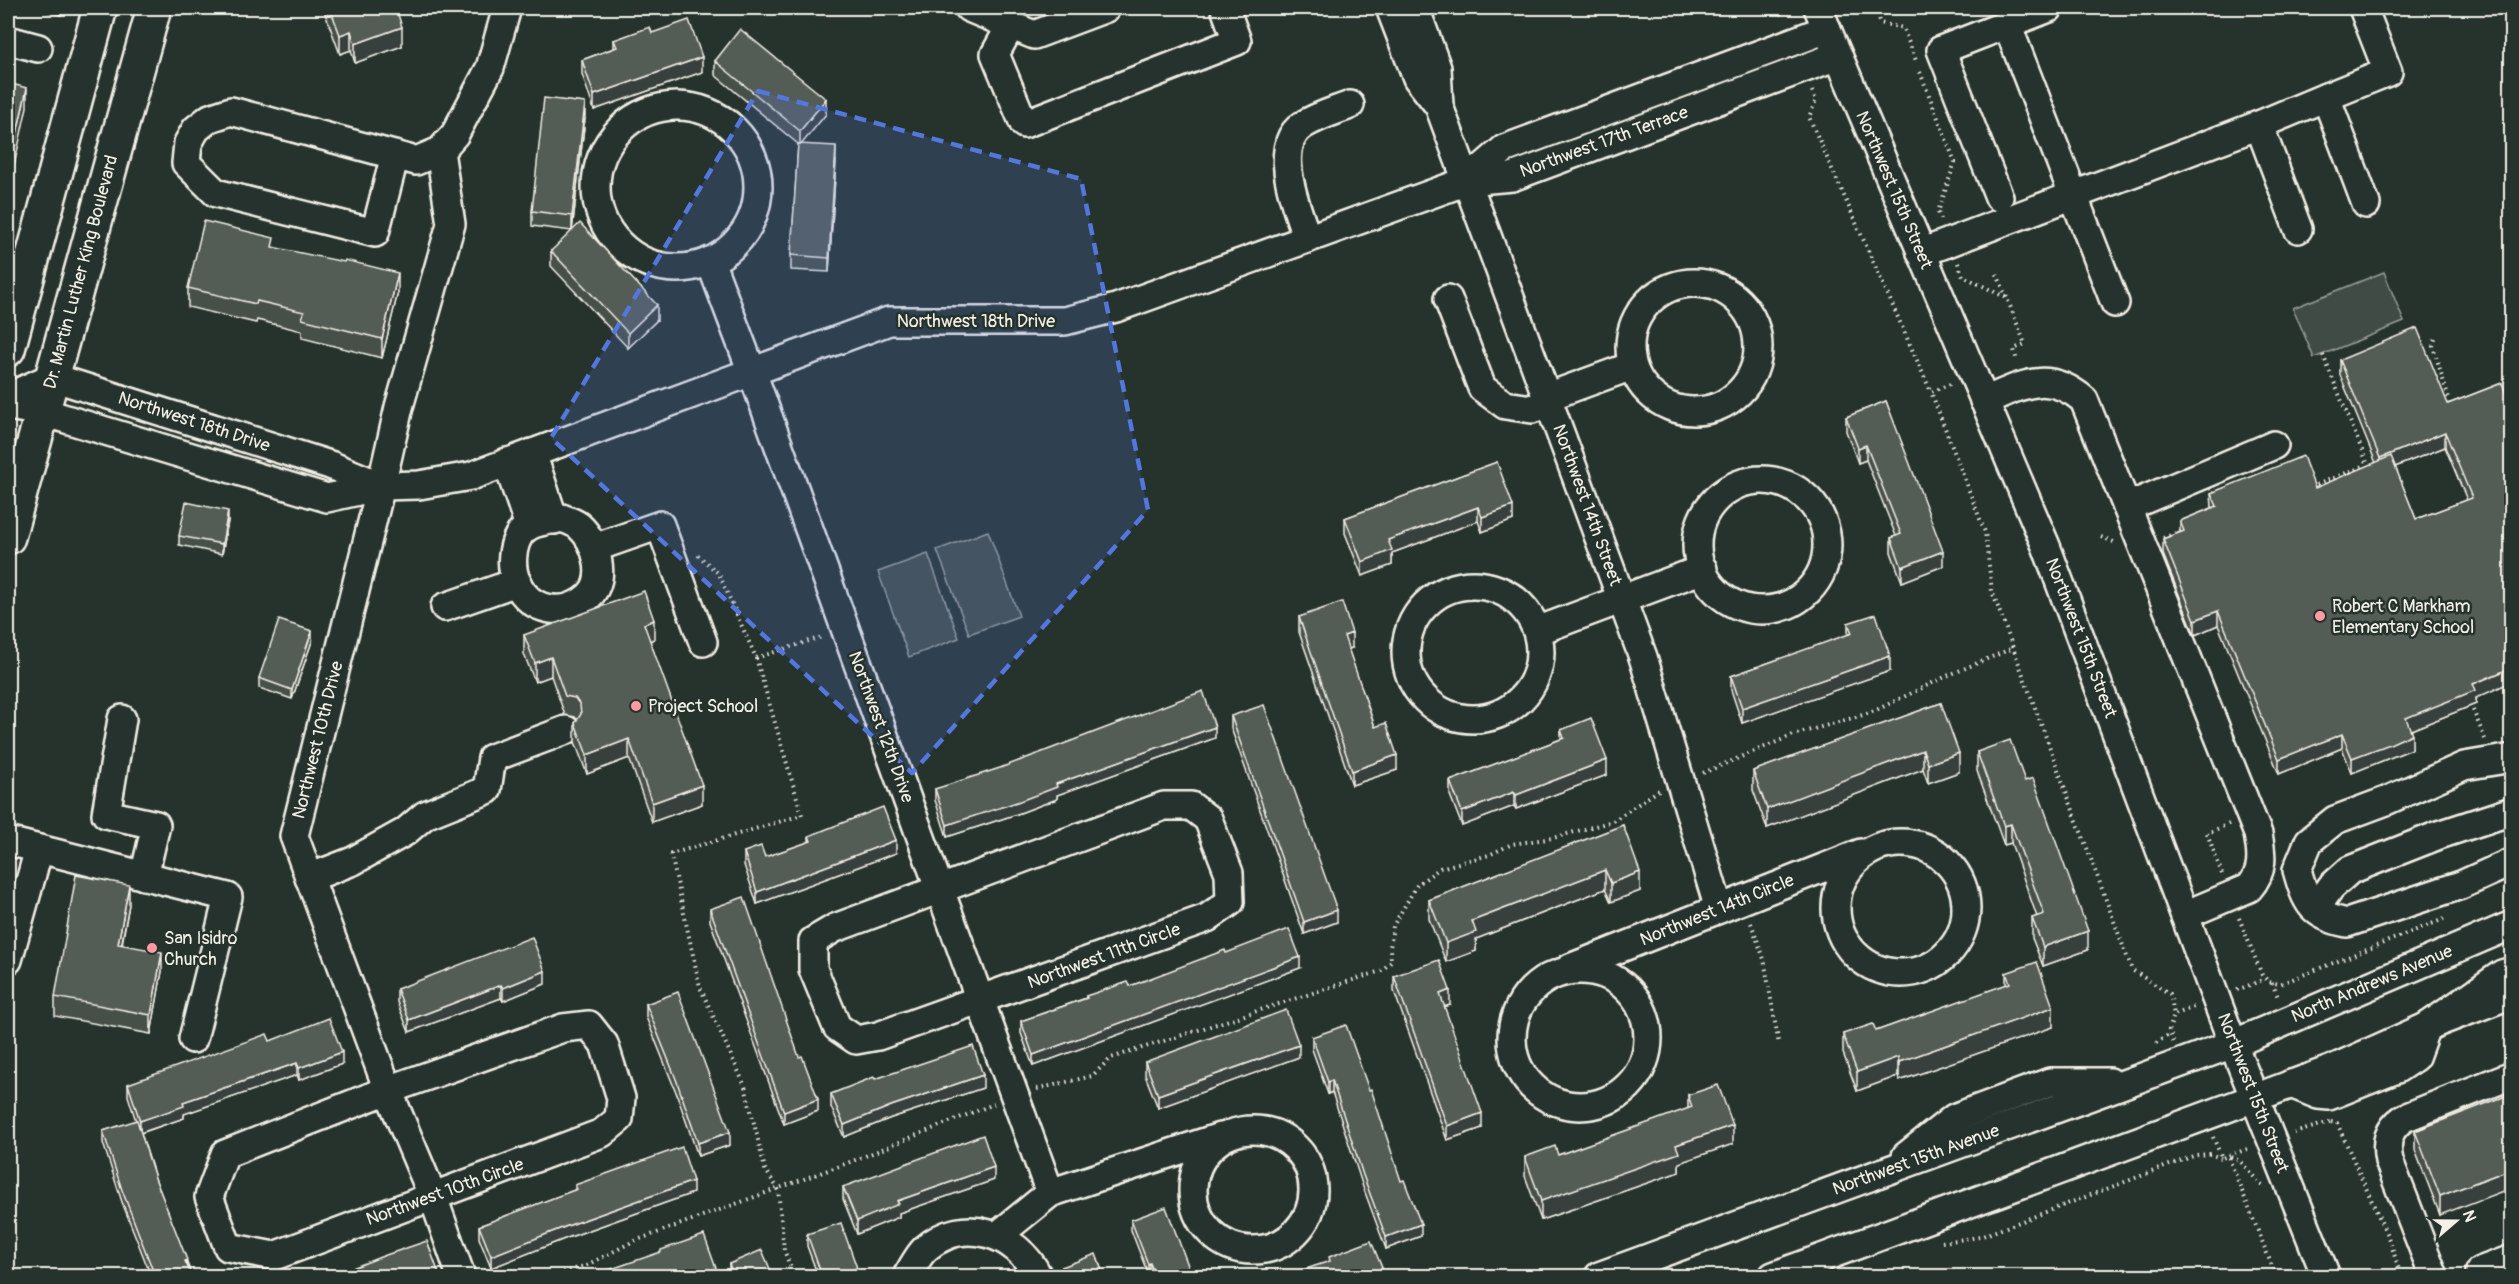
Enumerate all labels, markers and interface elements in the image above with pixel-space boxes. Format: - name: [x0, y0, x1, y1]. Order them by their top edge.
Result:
- street label: Northwest 17th Terrace: [1517, 101, 1691, 183]
- street label: Northwest 15th Street: [1850, 108, 1938, 273]
- street label: Dr. Martin Luther King Boulevard: [39, 153, 123, 391]
- street label: Northwest 18th Drive: [897, 310, 1055, 333]
- street label: Northwest 18th Drive: [115, 387, 273, 457]
- street label: Northwest 14th Street: [1547, 421, 1627, 590]
- street label: Northwest 15th Street: [2040, 555, 2122, 722]
- place label: Robert C Markham Elementary School: [2332, 595, 2474, 639]
- marker: Robert C Markham Elementary School: [2313, 609, 2327, 623]
- street label: Northwest 12th Drive: [843, 648, 919, 806]
- street label: Northwest 10th Drive: [287, 659, 349, 821]
- place label: Project School: [648, 695, 758, 718]
- marker: Project School: [629, 699, 643, 713]
- street label: Northwest 14th Circle: [1637, 869, 1798, 951]
- street label: Northwest 11th Circle: [1024, 918, 1184, 994]
- place label: San Isidro Church: [164, 927, 238, 971]
- street label: North Andrews Avenue: [2288, 940, 2456, 1028]
- marker: San Isidro Church: [145, 941, 159, 955]
- street label: Northwest 15th Street: [2212, 1010, 2294, 1177]
- street label: Northwest 15th Avenue: [1829, 1119, 2003, 1201]
- street label: Northwest 10th Circle: [363, 1153, 527, 1231]
- north arrow: [2426, 1191, 2486, 1251]
- text: N: [2458, 1208, 2480, 1225]

